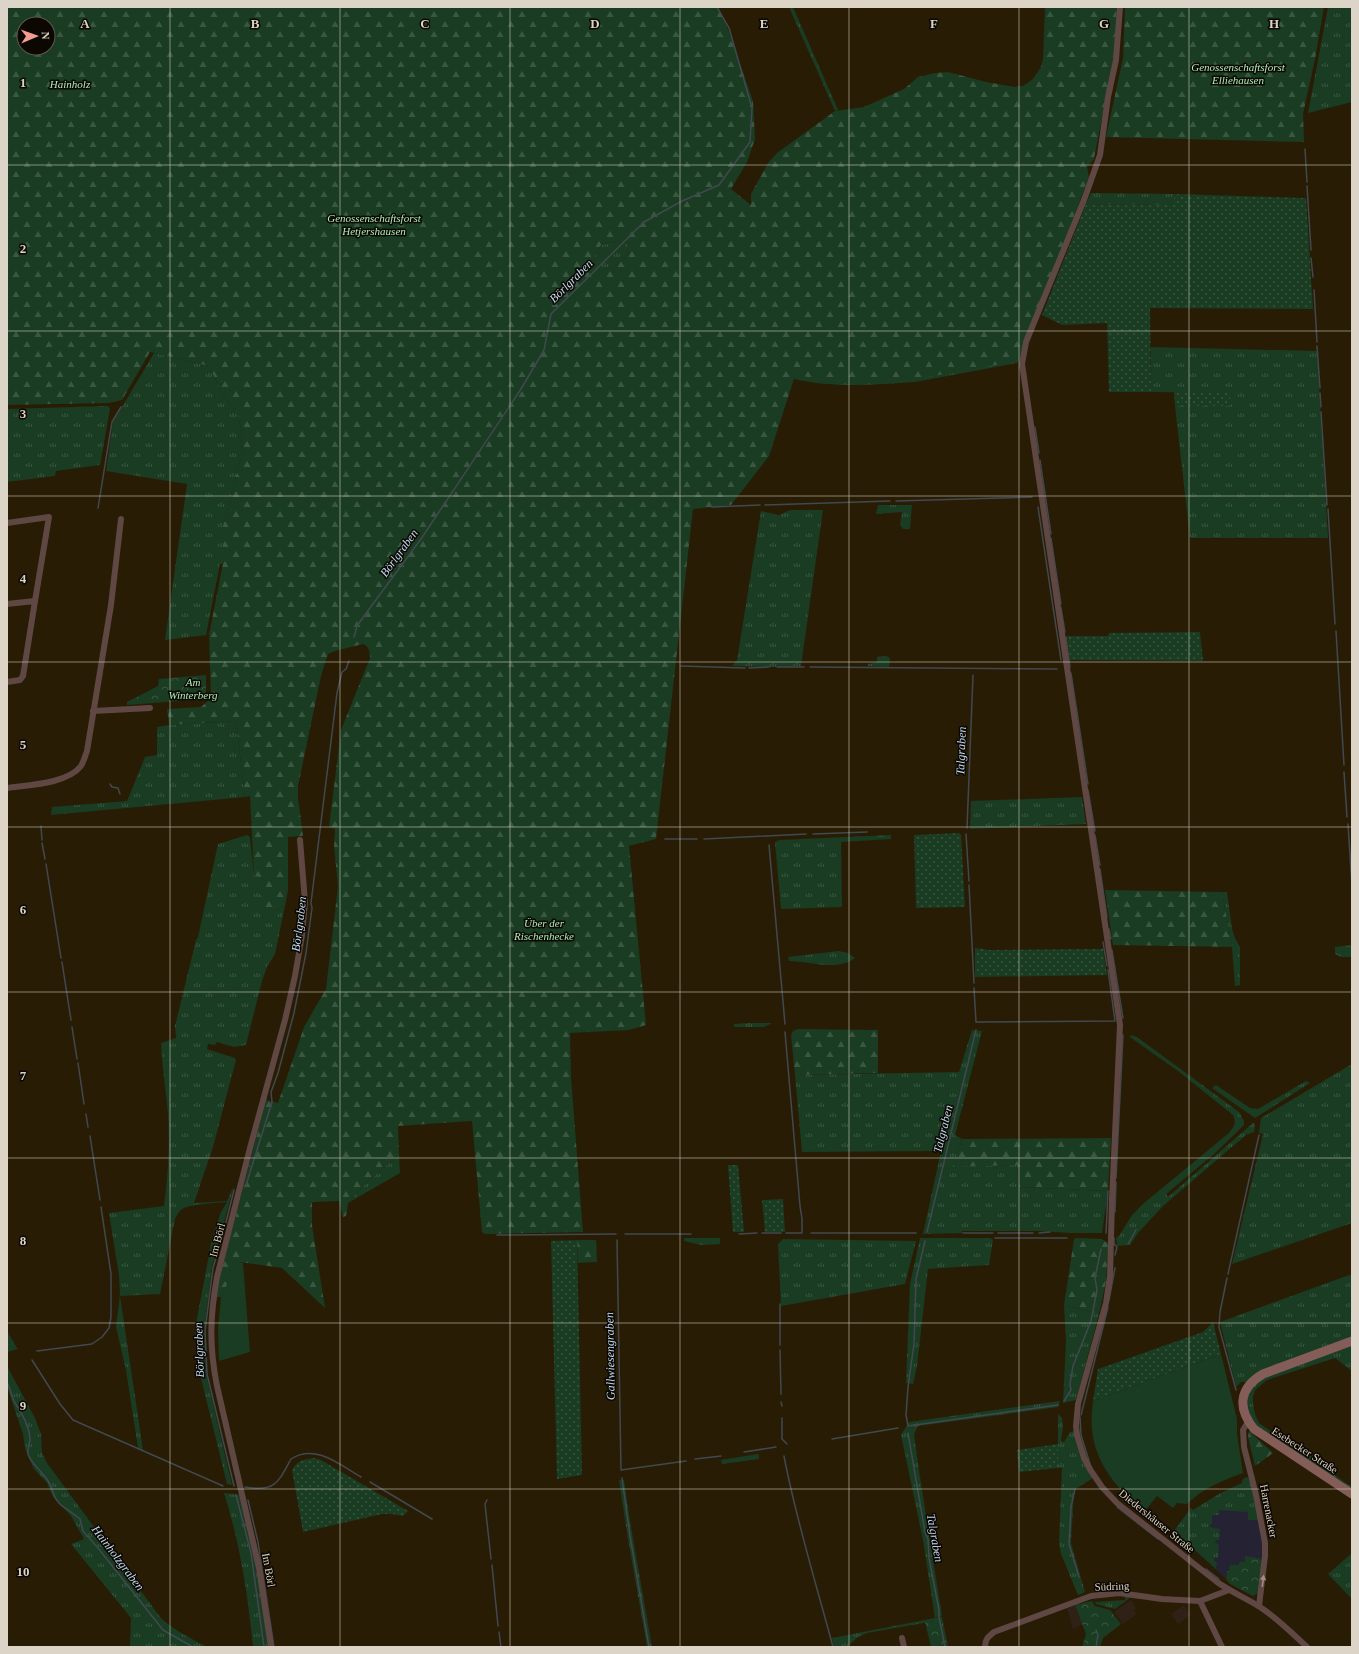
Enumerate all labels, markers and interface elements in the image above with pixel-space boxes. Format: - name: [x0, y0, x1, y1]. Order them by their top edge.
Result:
- north arrow: [16, 16, 56, 56]
- text: A: [80, 16, 90, 31]
- text: B: [251, 16, 260, 31]
- text: C: [420, 16, 430, 31]
- text: D: [590, 16, 600, 31]
- text: E: [760, 16, 768, 31]
- text: F: [930, 16, 938, 31]
- text: G: [1099, 16, 1109, 31]
- text: H: [1269, 16, 1279, 31]
- text: N: [40, 31, 52, 40]
- park label: Genossenschaftsforst Elliehausen: [1191, 61, 1286, 86]
- text: 1: [20, 75, 26, 90]
- park label: Hainholz: [49, 78, 91, 90]
- park label: Genossenschaftsforst Hetjershausen: [327, 212, 422, 237]
- text: 2: [20, 241, 26, 256]
- water label: Börlgraben: [546, 256, 596, 306]
- text: 3: [20, 406, 27, 421]
- water label: Börlgraben: [377, 526, 421, 580]
- text: 4: [20, 571, 27, 586]
- park label: Am Winterberg: [168, 676, 218, 701]
- water label: Talgraben: [953, 726, 969, 776]
- text: 5: [20, 737, 27, 752]
- water label: Börlgraben: [289, 896, 309, 952]
- text: 6: [20, 902, 27, 917]
- park label: Über der Rischenhecke: [513, 917, 574, 942]
- text: 7: [20, 1068, 27, 1083]
- water label: Talgraben: [930, 1104, 956, 1154]
- street label: Im Börl: [207, 1222, 227, 1258]
- text: 8: [20, 1233, 27, 1248]
- water label: Gallwiesengraben: [602, 1312, 618, 1400]
- water label: Börlgraben: [191, 1322, 207, 1378]
- text: 9: [20, 1398, 27, 1413]
- street label: Esebecker Straße: [1270, 1424, 1340, 1476]
- street label: Harrenacker: [1258, 1483, 1280, 1539]
- street label: Diedershäuser Straße: [1117, 1487, 1197, 1555]
- water label: Talgraben: [924, 1513, 946, 1563]
- water label: Hainholzgraben: [88, 1522, 147, 1593]
- street label: Im Börl: [260, 1552, 278, 1588]
- text: 10: [17, 1564, 30, 1579]
- one-way arrow: [1259, 1575, 1266, 1587]
- street label: Südring: [1094, 1579, 1130, 1593]

